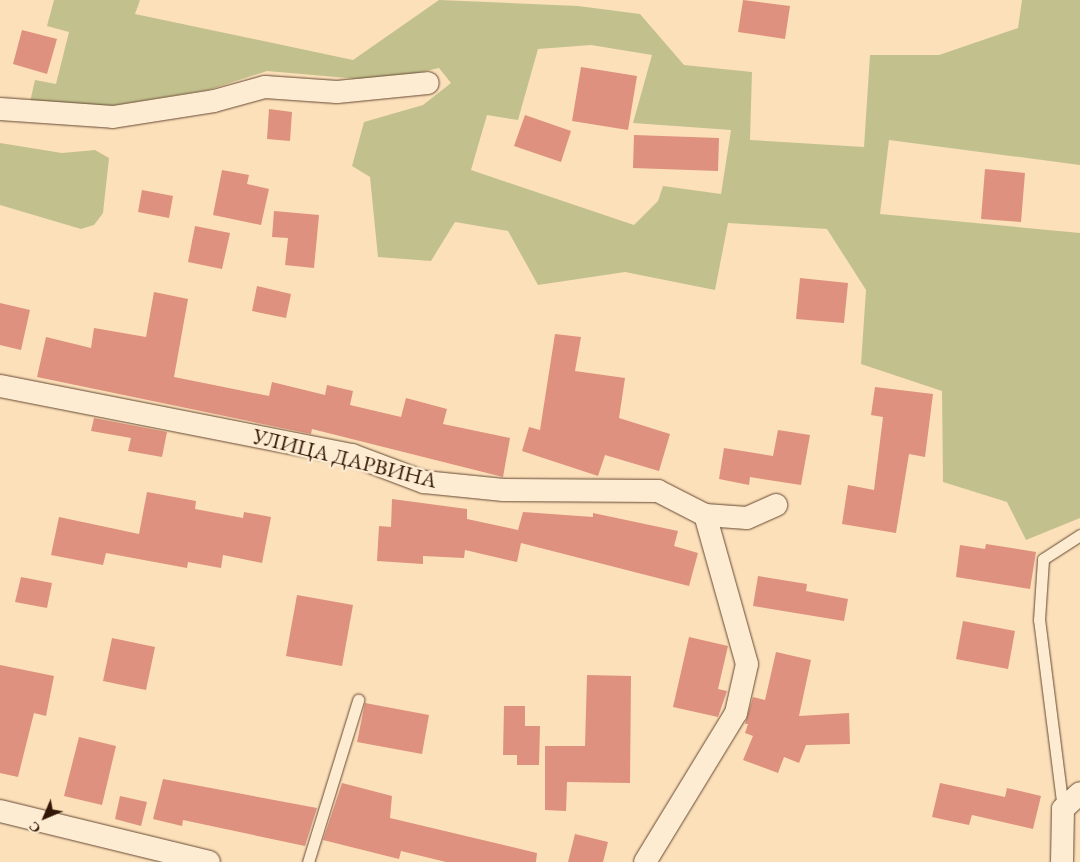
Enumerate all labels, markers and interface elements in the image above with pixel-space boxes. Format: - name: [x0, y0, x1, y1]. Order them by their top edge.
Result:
- street label: УЛИЦА ДАРВИНА: [250, 422, 440, 494]
- north arrow: [20, 792, 70, 842]
- text: С: [25, 818, 44, 837]

